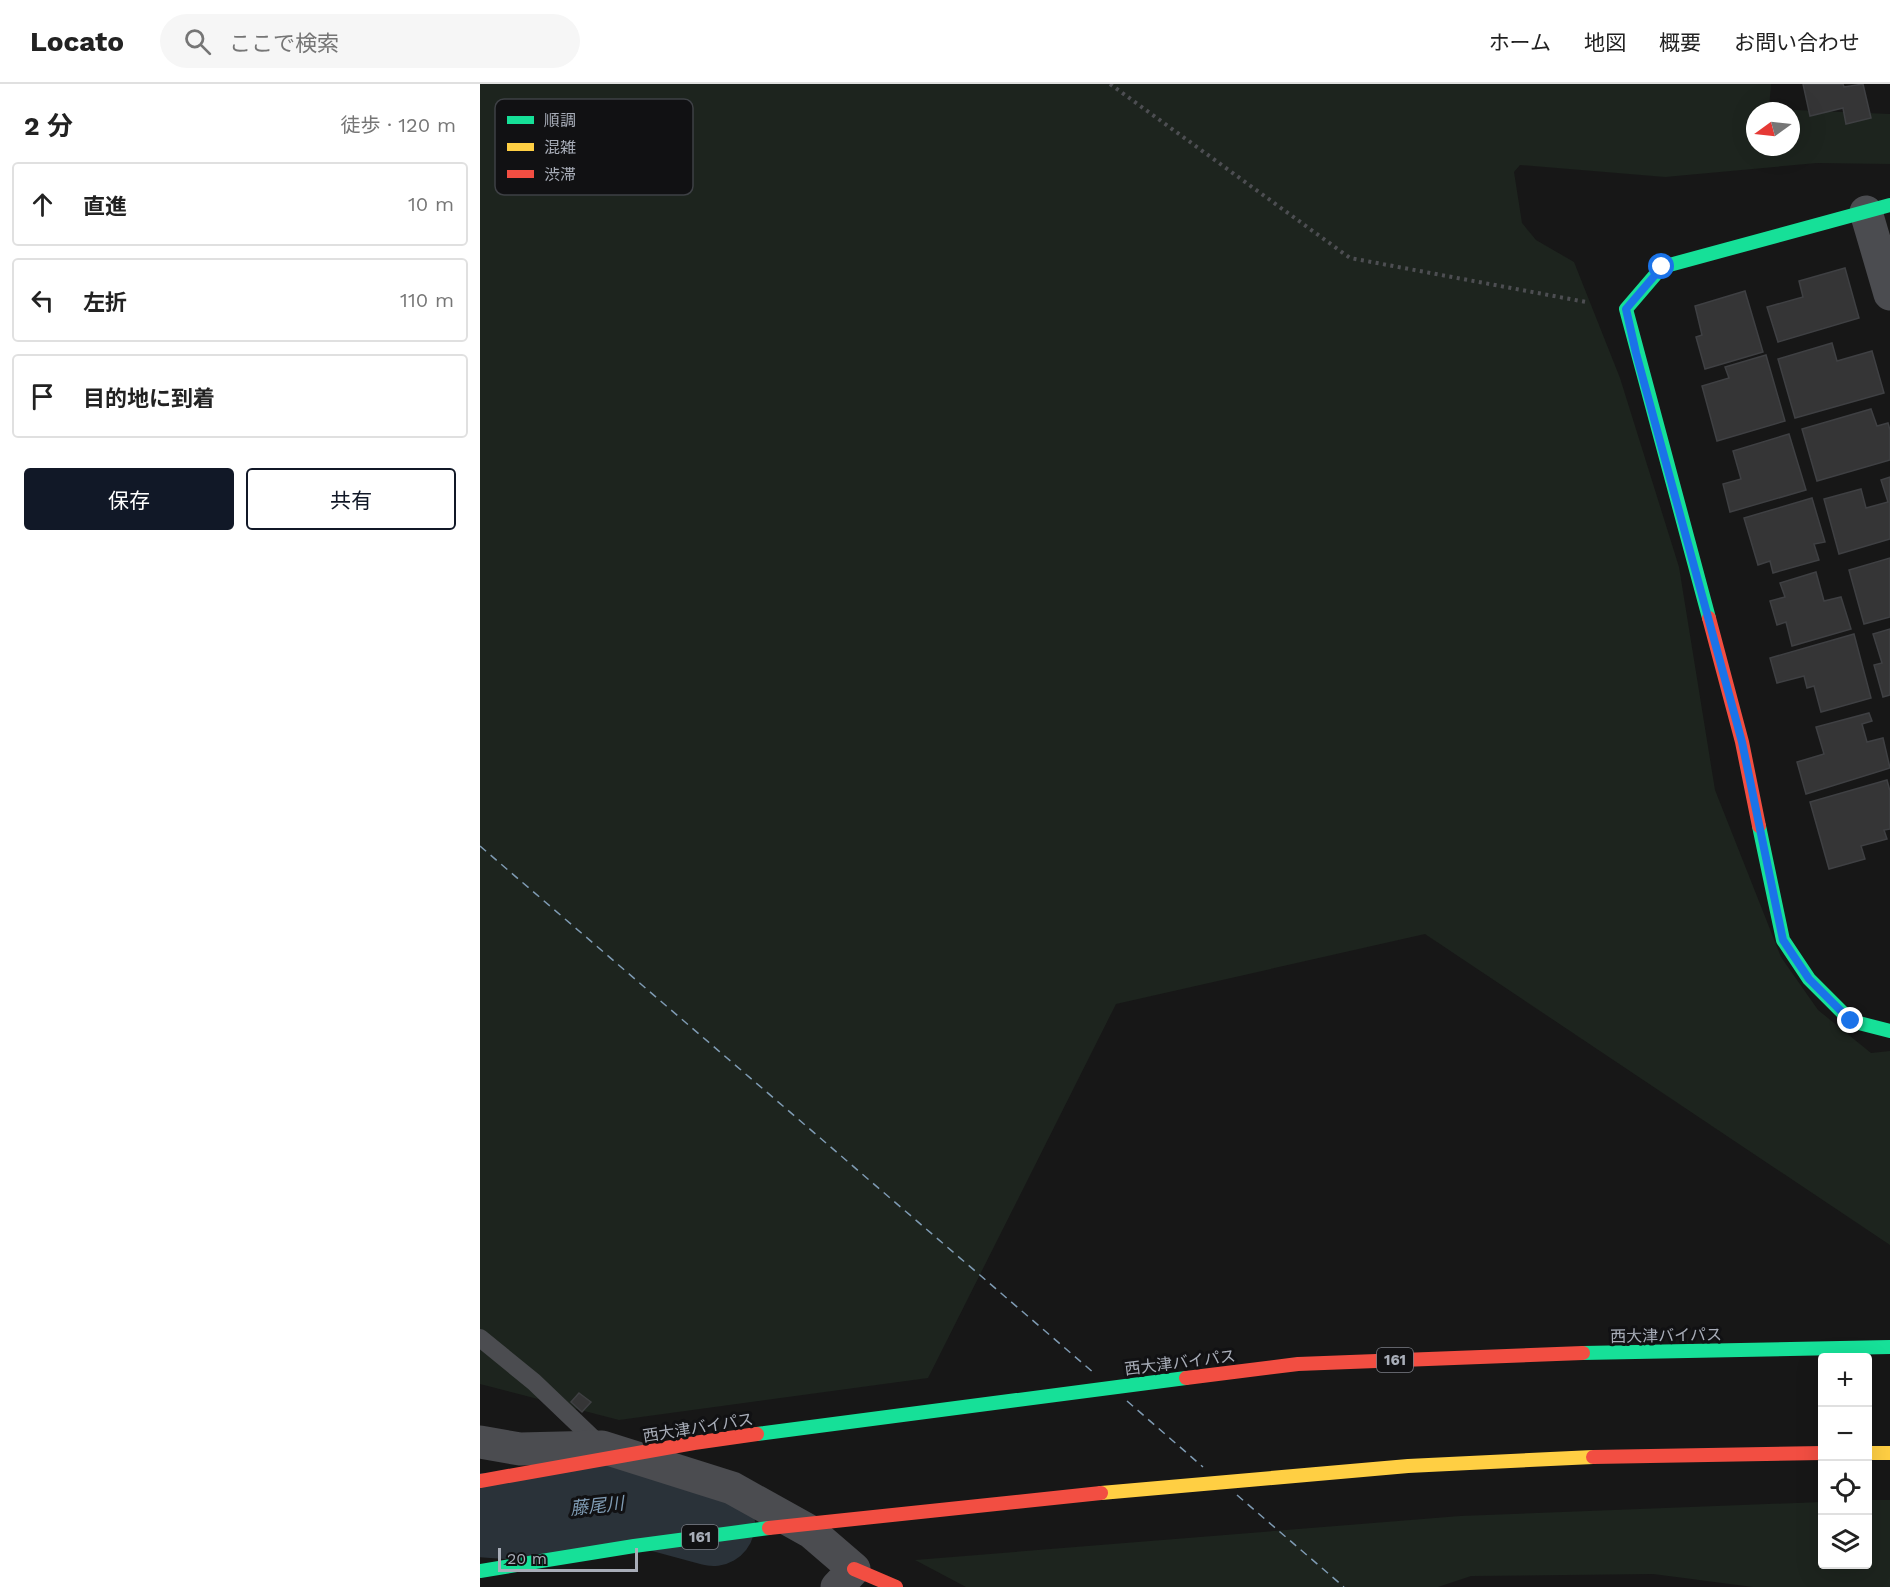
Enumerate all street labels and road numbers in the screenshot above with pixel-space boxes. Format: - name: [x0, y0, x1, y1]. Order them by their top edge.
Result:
- street label: 西大津バイパス: [1610, 1325, 1722, 1346]
- street label: 西大津バイパス: [1123, 1346, 1237, 1379]
- road number: 161: [1377, 1348, 1413, 1372]
- street label: 西大津バイパス: [641, 1409, 755, 1446]
- road number: 161: [682, 1525, 718, 1549]

